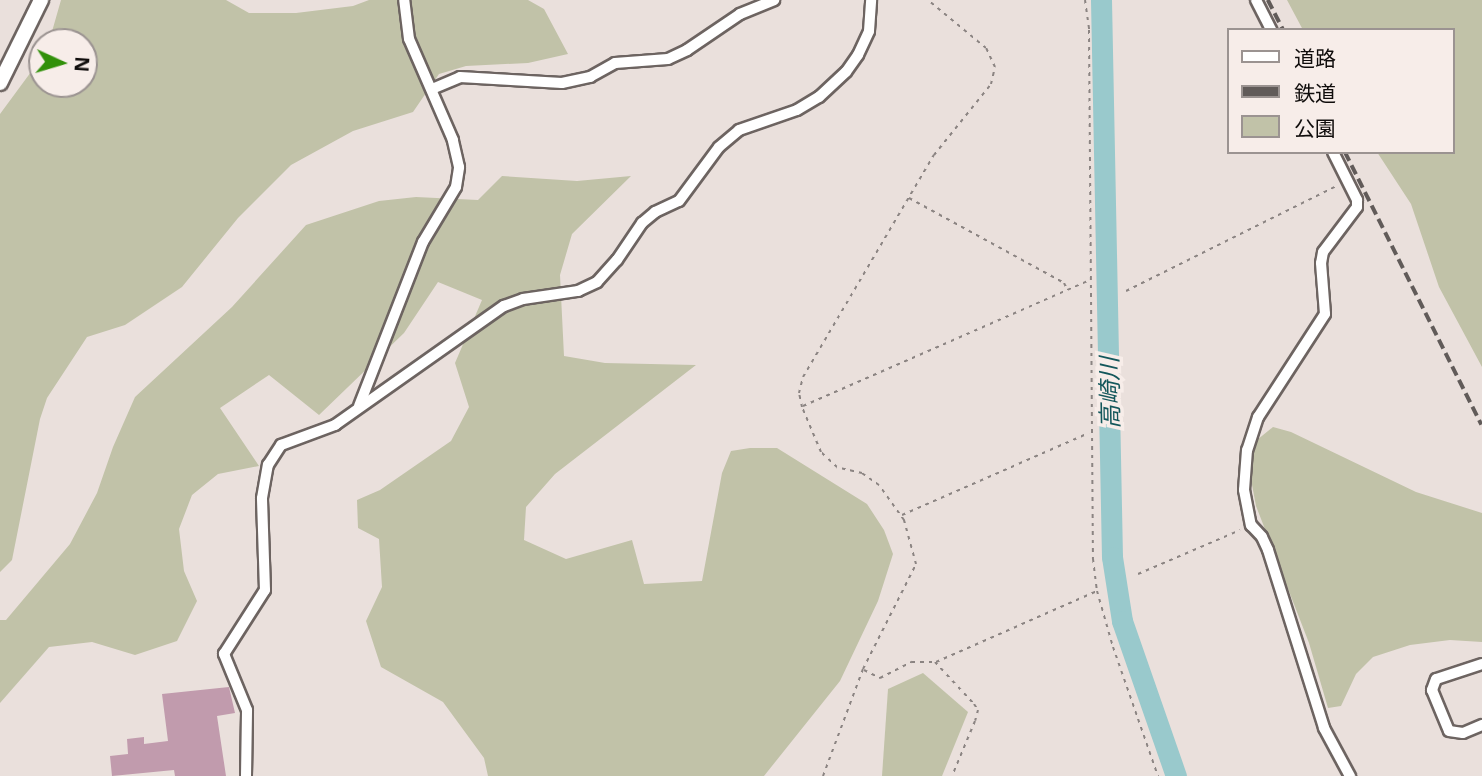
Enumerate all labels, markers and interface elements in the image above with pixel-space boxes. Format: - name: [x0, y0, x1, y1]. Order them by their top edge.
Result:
- north arrow: [28, 28, 98, 98]
- legend: [1226, 28, 1454, 154]
- text: 道路: [1294, 44, 1336, 72]
- text: N: [68, 56, 95, 73]
- text: 鉄道: [1294, 79, 1336, 107]
- text: 公園: [1294, 114, 1336, 142]
- water label: 高崎川: [1094, 357, 1124, 429]

